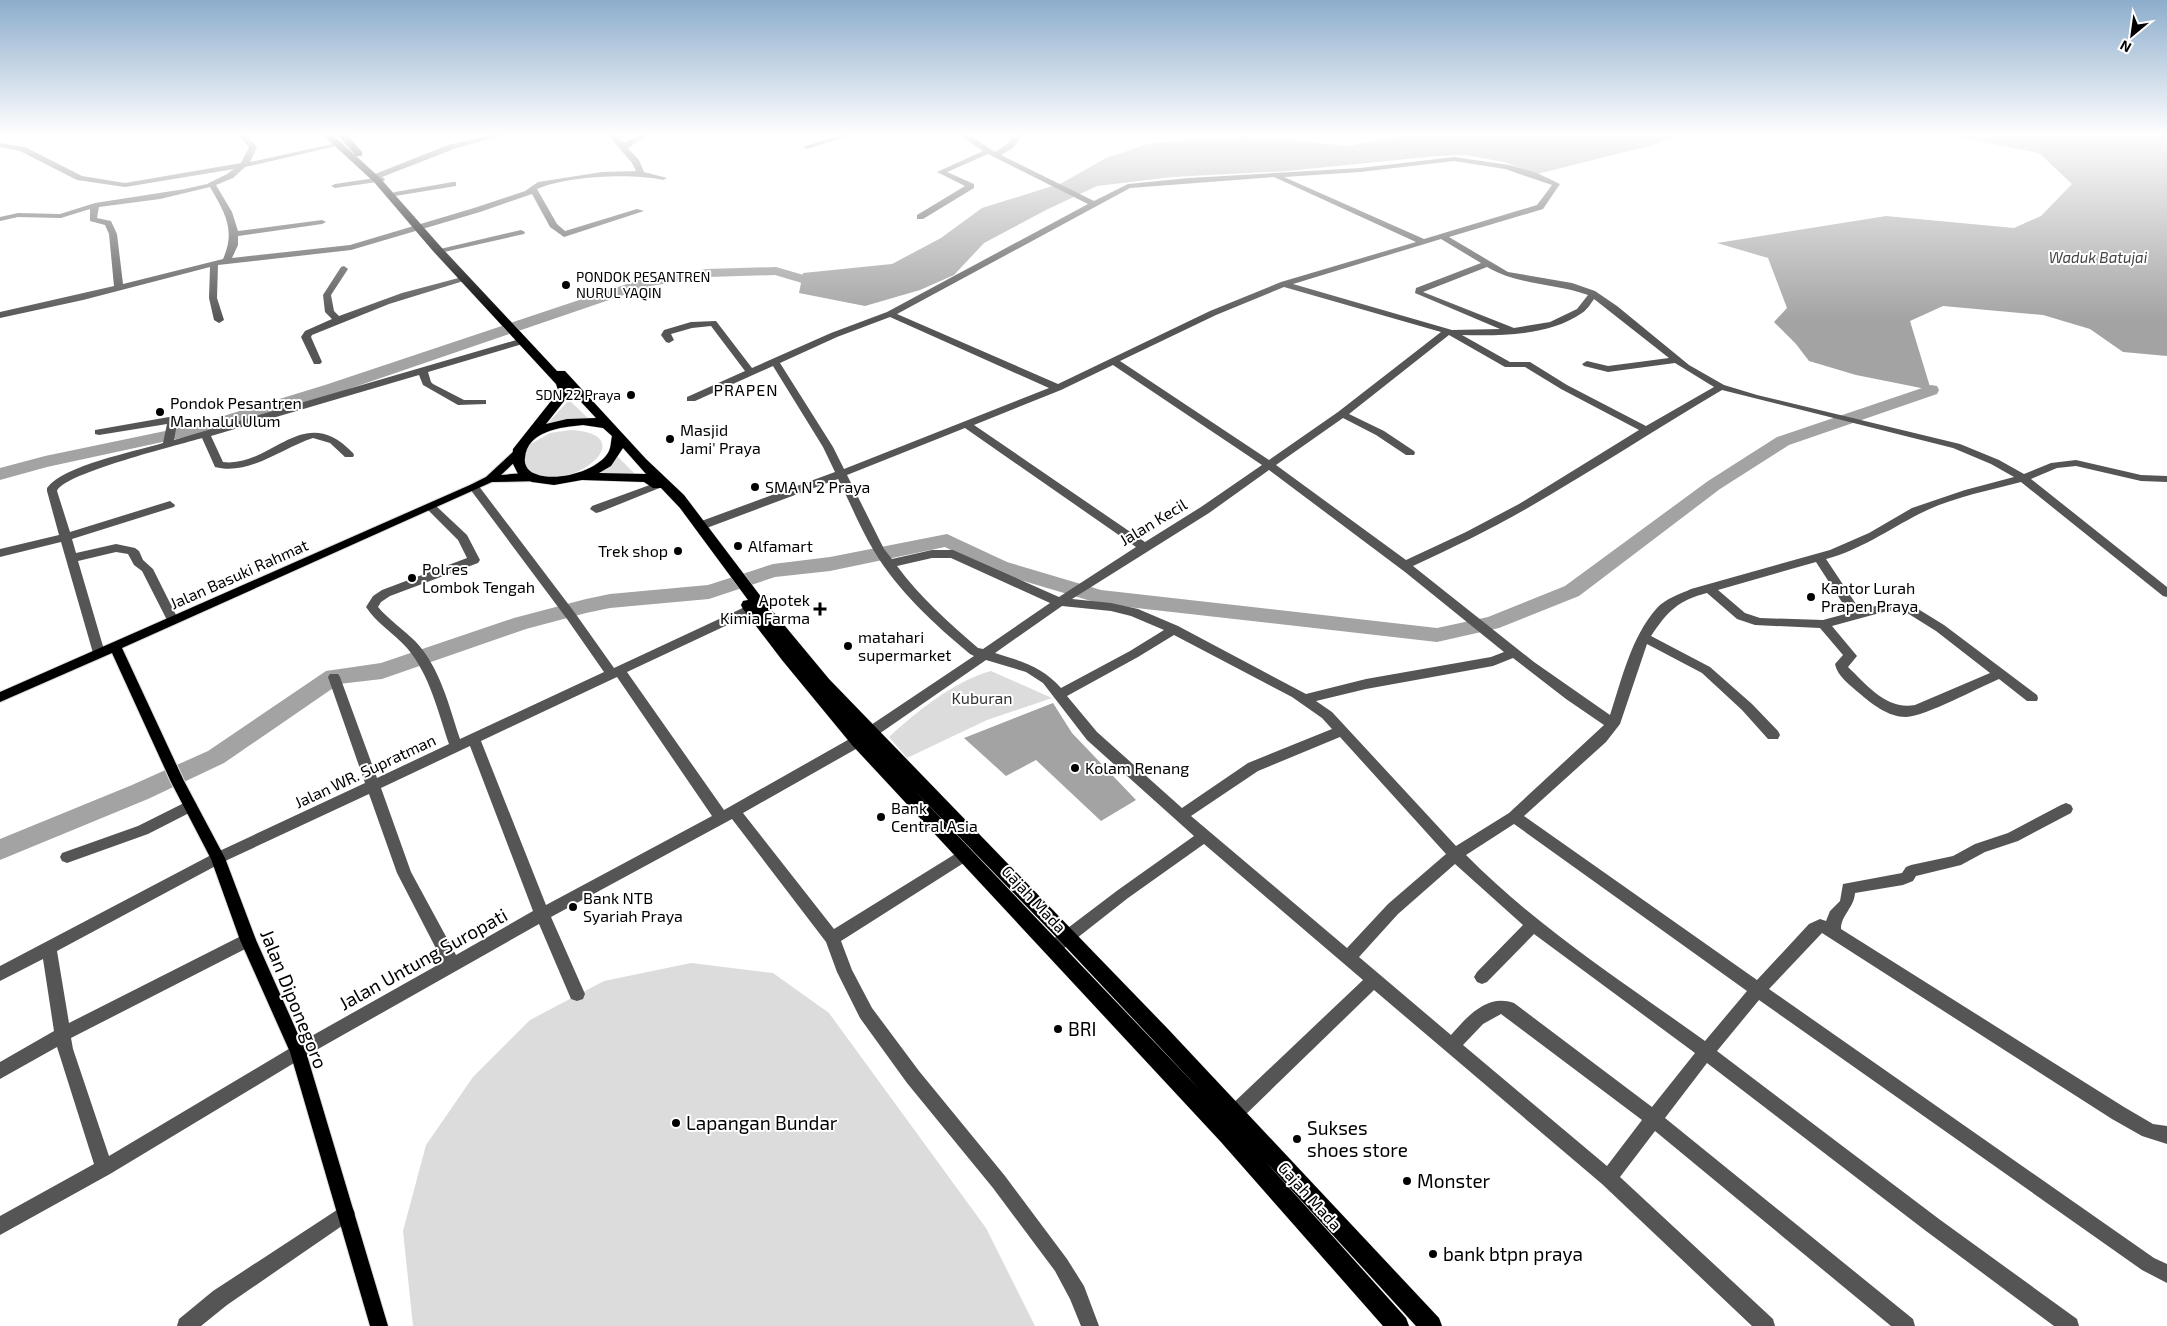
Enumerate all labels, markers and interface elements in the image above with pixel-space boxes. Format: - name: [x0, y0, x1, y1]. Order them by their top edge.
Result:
- north arrow: [2107, 10, 2157, 60]
- text: N: [2117, 37, 2134, 57]
- water label: Waduk Batujai: [2049, 248, 2148, 267]
- place label: PONDOK PESANTREN NURUL YAQIN: [576, 268, 710, 301]
- marker: PONDOK PESANTREN NURUL YAQIN: [560, 279, 572, 291]
- district label: PRAPEN: [714, 380, 778, 399]
- place label: SDN 22 Praya: [535, 386, 621, 403]
- marker: SDN 22 Praya: [625, 389, 637, 401]
- place label: Pondok Pesantren Manhalul Ulum: [170, 393, 302, 430]
- marker: Pondok Pesantren Manhalul Ulum: [154, 406, 166, 418]
- place label: Masjid Jami' Praya: [680, 420, 761, 457]
- marker: Masjid Jami' Praya: [664, 433, 676, 445]
- place label: SMA N 2 Praya: [765, 477, 870, 496]
- marker: SMA N 2 Praya: [749, 481, 761, 493]
- street label: Jalan Kecil: [1116, 494, 1190, 549]
- street label: Jalan Basuki Rahmat: [167, 535, 311, 613]
- place label: Alfamart: [748, 536, 813, 555]
- marker: Alfamart: [732, 540, 744, 552]
- place label: Trek shop: [598, 541, 668, 560]
- marker: Trek shop: [672, 545, 684, 557]
- place label: Polres Lombok Tengah: [422, 559, 535, 596]
- marker: Polres Lombok Tengah: [406, 572, 418, 584]
- place label: Kantor Lurah Prapen Praya: [1821, 578, 1918, 615]
- place label: Apotek Kimia Farma: [720, 590, 810, 627]
- marker: Kantor Lurah Prapen Praya: [1805, 591, 1817, 603]
- marker: Apotek Kimia Farma: [814, 603, 826, 615]
- place label: matahari supermarket: [858, 627, 951, 664]
- marker: matahari supermarket: [842, 640, 854, 652]
- park label: Kuburan: [951, 688, 1013, 707]
- street label: Jalan WR. Supratman: [291, 730, 438, 812]
- place label: Kolam Renang: [1085, 758, 1189, 777]
- marker: Kolam Renang: [1069, 762, 1081, 774]
- place label: Bank Central Asia: [891, 798, 978, 835]
- marker: Bank Central Asia: [875, 811, 887, 823]
- street label: Gajah Mada: [998, 861, 1070, 937]
- place label: Bank NTB Syariah Praya: [583, 888, 683, 925]
- marker: Bank NTB Syariah Praya: [567, 901, 579, 913]
- street label: Jalan Untung Suropati: [335, 903, 511, 1014]
- street label: Jalan Diponegoro: [256, 926, 333, 1072]
- place label: BRI: [1068, 1017, 1097, 1040]
- marker: BRI: [1052, 1023, 1064, 1035]
- place label: Lapangan Bundar: [686, 1111, 838, 1134]
- place label: Sukses shoes store: [1307, 1116, 1408, 1161]
- marker: Lapangan Bundar: [670, 1117, 682, 1129]
- marker: Sukses shoes store: [1291, 1133, 1303, 1145]
- street label: Gajah Mada: [1274, 1158, 1346, 1234]
- place label: Monster: [1417, 1169, 1491, 1192]
- marker: Monster: [1401, 1175, 1413, 1187]
- place label: bank btpn praya: [1443, 1242, 1583, 1265]
- marker: bank btpn praya: [1427, 1248, 1439, 1260]

